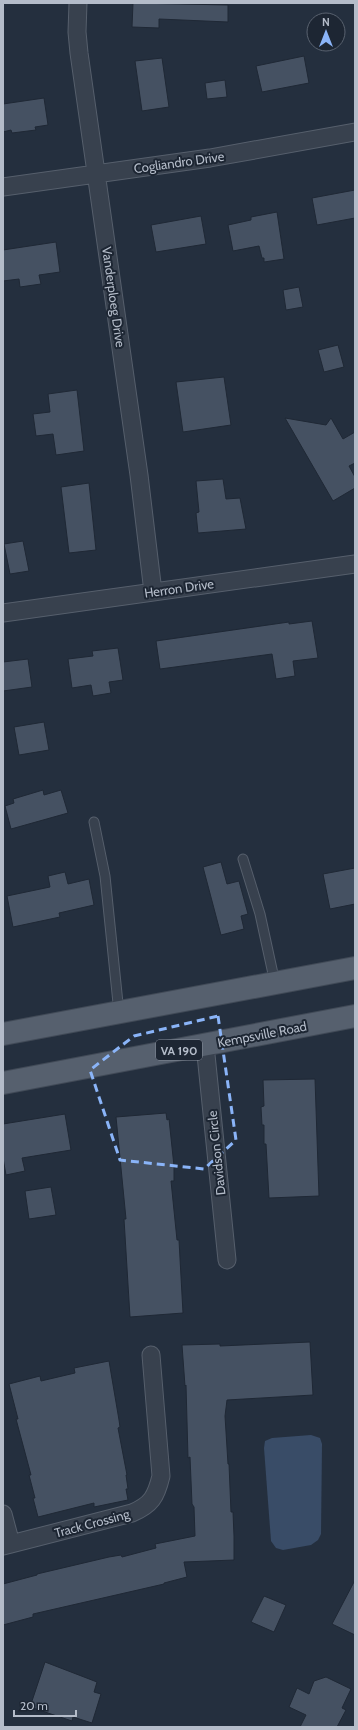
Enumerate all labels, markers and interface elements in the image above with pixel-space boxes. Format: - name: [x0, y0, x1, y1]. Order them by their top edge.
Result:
- north arrow: [306, 12, 346, 52]
- text: N: [322, 15, 330, 29]
- street label: Cogliandro Drive: [133, 148, 226, 176]
- street label: Vanderploeg Drive: [99, 246, 129, 349]
- street label: Herron Drive: [143, 575, 215, 601]
- street label: Kempsville Road: [216, 1018, 308, 1050]
- road number: VA 190: [156, 1040, 202, 1060]
- street label: Davidson Circle: [204, 1110, 228, 1196]
- street label: Track Crossing: [53, 1505, 132, 1541]
- scale bar: [14, 1692, 76, 1718]
- text: 20 m: [20, 1698, 48, 1713]

